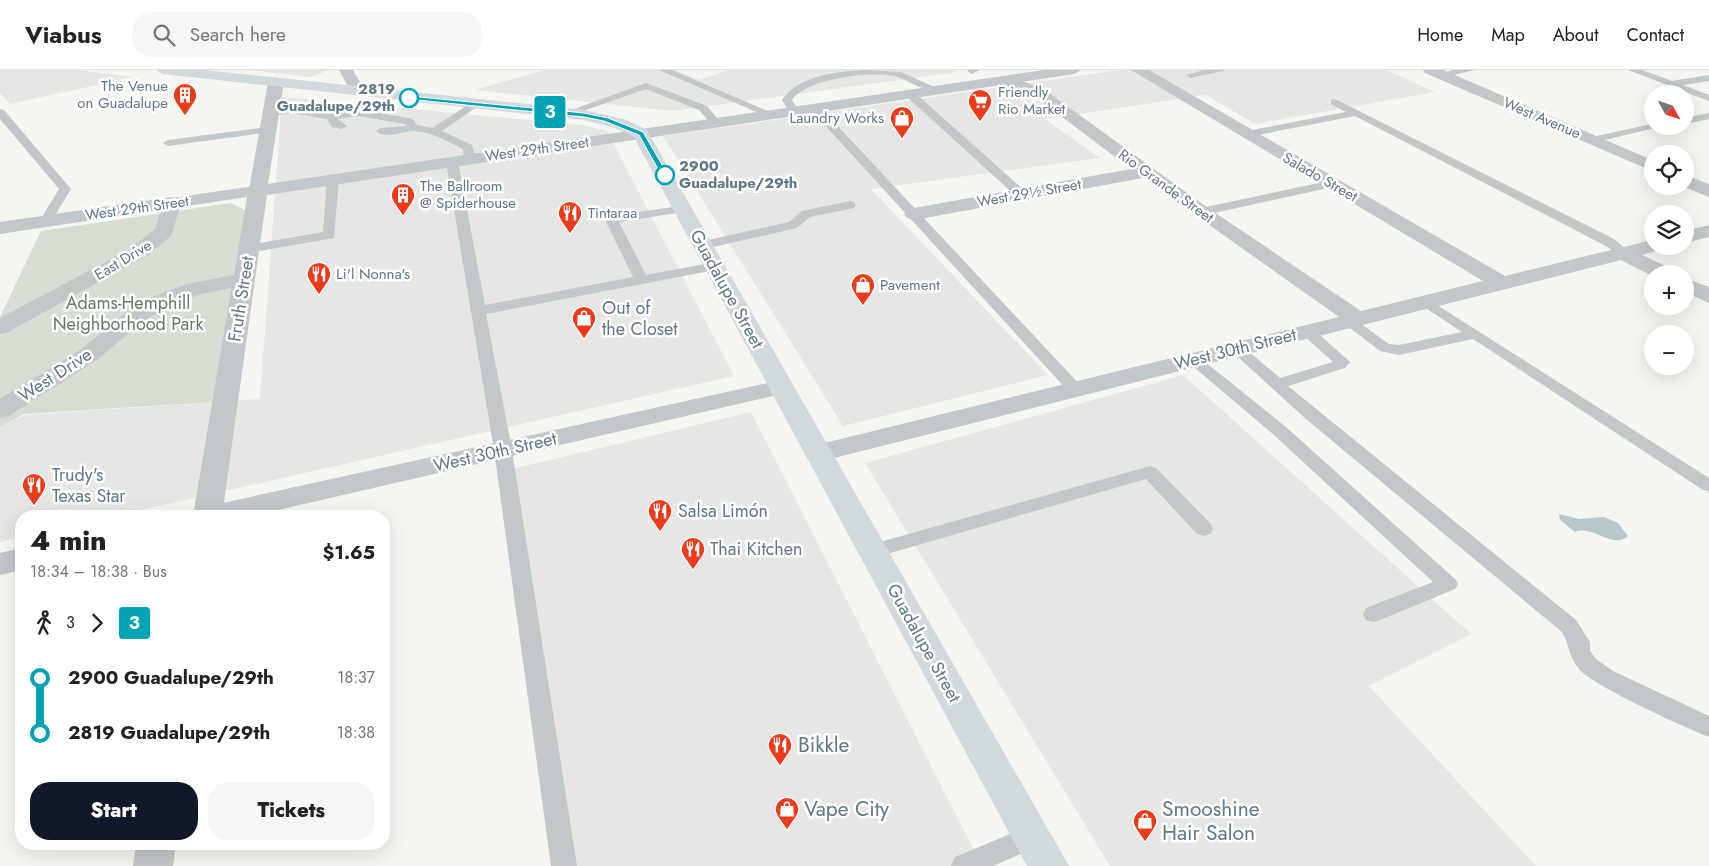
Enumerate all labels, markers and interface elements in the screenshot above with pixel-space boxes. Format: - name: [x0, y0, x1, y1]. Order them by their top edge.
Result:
- search box: [132, 12, 482, 57]
- text: Viabus: [25, 17, 102, 52]
- icon: search: [150, 21, 178, 49]
- text: Search here: [190, 21, 286, 48]
- text: Home: [1417, 22, 1463, 48]
- text: Map: [1491, 22, 1525, 48]
- text: About: [1553, 22, 1598, 48]
- text: Contact: [1626, 22, 1684, 48]
- place label: The Venue on Guadalupe: [77, 75, 168, 114]
- place label: 2819 Guadalupe/29th: [277, 78, 395, 117]
- place label: Friendly Rio Market: [998, 81, 1066, 120]
- building icon: The Venue on Guadalupe: [172, 82, 198, 116]
- north arrow: [1644, 85, 1694, 135]
- map controls: [1644, 85, 1694, 375]
- marker: 2819 Guadalupe/29th: [399, 88, 419, 108]
- supermarket icon: Friendly Rio Market: [967, 88, 993, 122]
- street label: West Avenue: [1500, 92, 1584, 144]
- line badge: 3: [534, 96, 566, 128]
- text: 3: [544, 99, 556, 125]
- shop icon: Laundry Works: [889, 105, 915, 139]
- place label: Laundry Works: [789, 107, 884, 129]
- street label: West 29th Street: [484, 131, 591, 167]
- street label: Rio Grande Street: [1114, 144, 1219, 228]
- button: locate: [1644, 145, 1694, 195]
- street label: Salado Street: [1278, 147, 1362, 208]
- place label: 2900 Guadalupe/29th: [679, 155, 797, 194]
- marker: 2900 Guadalupe/29th: [655, 165, 675, 185]
- street label: West 29½ Street: [975, 173, 1083, 213]
- place label: The Ballroom @ Spiderhouse: [420, 175, 516, 214]
- building icon: The Ballroom @ Spiderhouse: [390, 182, 416, 216]
- street label: West 29th Street: [84, 190, 191, 226]
- restaurant icon: Tintaraa: [557, 200, 583, 234]
- place label: Tintaraa: [588, 202, 637, 224]
- button: layers: [1644, 205, 1694, 255]
- street label: Guadalupe Street: [684, 225, 771, 354]
- street label: East Drive: [90, 234, 156, 286]
- street label: Fruth Street: [221, 254, 261, 344]
- restaurant icon: Li'l Nonna's: [306, 261, 332, 295]
- place label: Li'l Nonna's: [336, 263, 410, 285]
- button: +: [1644, 265, 1694, 315]
- shop icon: Pavement: [850, 272, 876, 306]
- place label: Pavement: [880, 274, 940, 296]
- park label: Adams-Hemphill Neighborhood Park: [53, 290, 203, 337]
- place label: Out of the Closet: [602, 295, 678, 342]
- shop icon: Out of the Closet: [571, 305, 597, 339]
- street label: West 30th Street: [1171, 321, 1300, 377]
- button: −: [1644, 325, 1694, 375]
- street label: West Drive: [13, 342, 97, 408]
- street label: West 30th Street: [431, 425, 560, 479]
- place label: Trudy's Texas Star: [52, 462, 126, 509]
- restaurant icon: Trudy's Texas Star: [21, 472, 47, 506]
- restaurant icon: Salsa Limón: [647, 498, 673, 532]
- place label: Salsa Limón: [678, 498, 768, 524]
- text: 4 min: [30, 520, 107, 561]
- restaurant icon: Thai Kitchen: [680, 536, 706, 570]
- place label: Thai Kitchen: [710, 536, 803, 562]
- text: $1.65: [322, 539, 375, 566]
- text: 18:34 – 18:38 · Bus: [30, 560, 167, 583]
- street label: Guadalupe Street: [881, 579, 968, 708]
- icon: walk: [30, 609, 58, 637]
- icon: forward: [83, 609, 111, 637]
- text: 3: [129, 610, 140, 636]
- text: 3: [66, 611, 75, 634]
- text: 2900 Guadalupe/29th: [68, 664, 274, 691]
- text: 18:37: [337, 666, 375, 689]
- text: 2819 Guadalupe/29th: [68, 719, 270, 746]
- text: 18:38: [337, 721, 375, 744]
- place label: Bikkle: [798, 730, 849, 760]
- restaurant icon: Bikkle: [767, 732, 793, 766]
- button: Start: [30, 782, 198, 840]
- button: Tickets: [208, 782, 375, 840]
- place label: Vape City: [804, 794, 890, 824]
- place label: Smooshine Hair Salon: [1162, 794, 1260, 848]
- shop icon: Vape City: [774, 796, 800, 830]
- shop icon: Smooshine Hair Salon: [1132, 808, 1158, 842]

